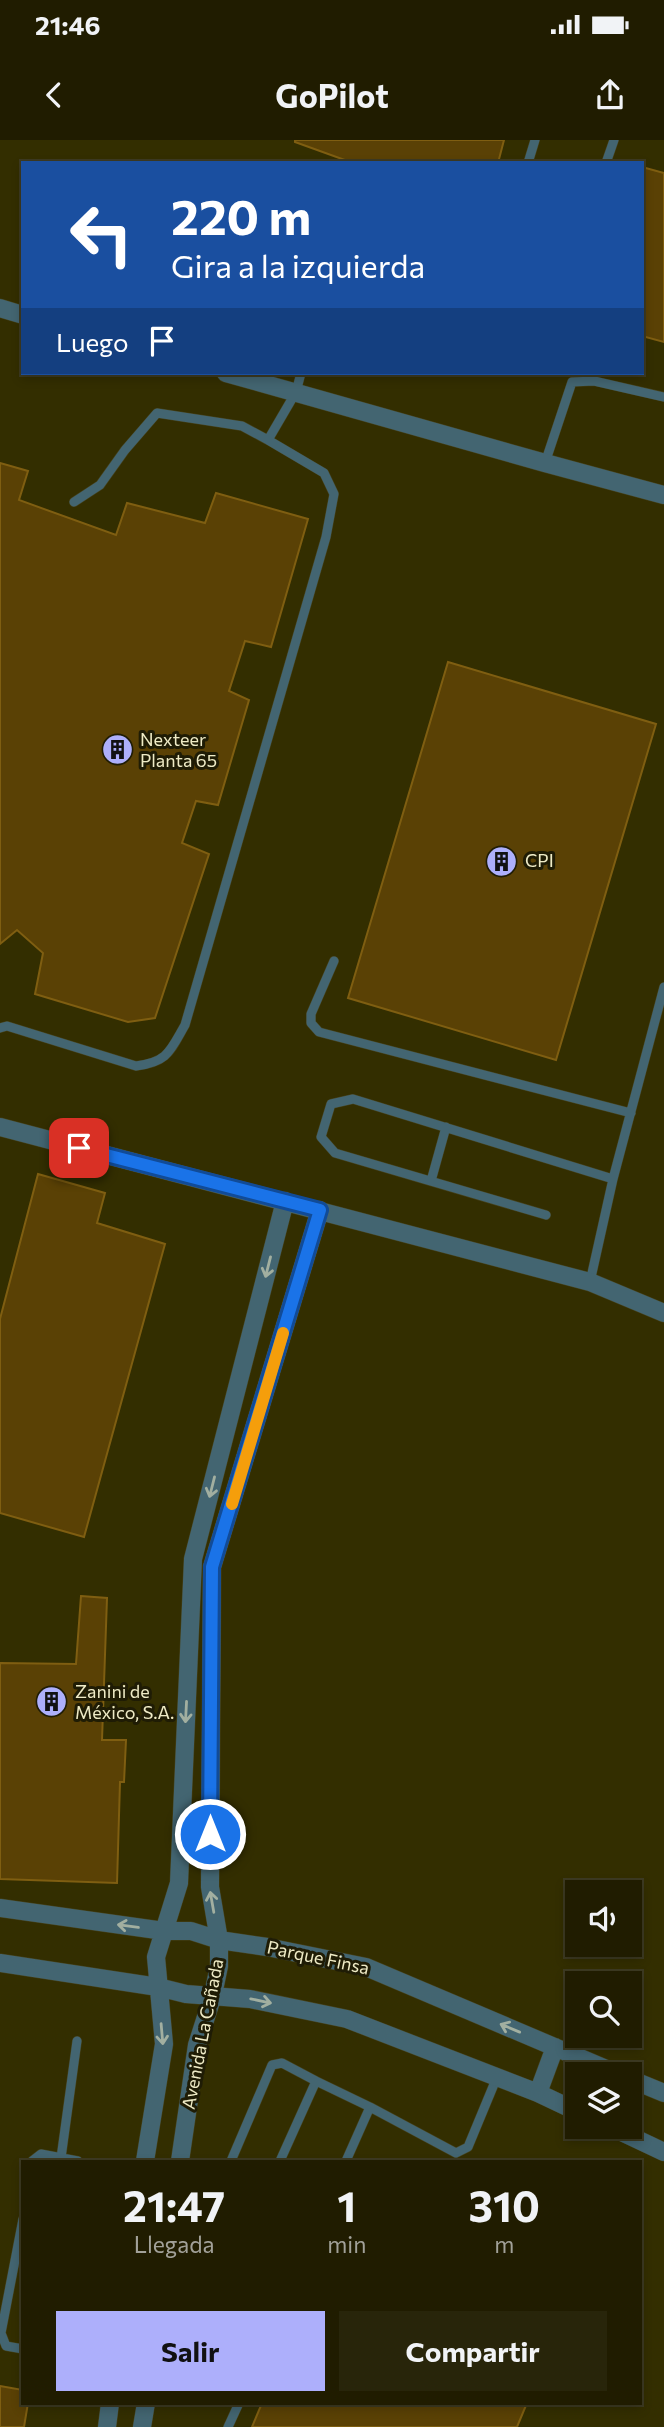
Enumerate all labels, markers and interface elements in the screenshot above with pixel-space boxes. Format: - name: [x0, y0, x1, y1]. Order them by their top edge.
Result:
- text: 21:46: [35, 9, 100, 40]
- text: GoPilot: [275, 75, 389, 115]
- icon: back: [35, 76, 73, 114]
- icon: share: [591, 76, 629, 114]
- text: 220 m: [171, 185, 311, 245]
- icon: left: [56, 189, 147, 280]
- text: Gira a la izquierda: [171, 245, 425, 285]
- icon: arrive: [143, 322, 181, 360]
- text: Luego: [56, 326, 129, 357]
- place label: Nexteer Planta 65: [140, 728, 217, 771]
- building icon: Nexteer Planta 65: [100, 733, 134, 767]
- building icon: CPI: [485, 844, 519, 878]
- place label: CPI: [525, 849, 554, 871]
- pin: [49, 1118, 109, 1178]
- icon: arrive: [60, 1129, 98, 1167]
- one-way arrow: [261, 1255, 274, 1278]
- one-way arrow: [204, 1476, 217, 1498]
- place label: Zanini de México, S.A.: [75, 1680, 174, 1723]
- building icon: Zanini de México, S.A.: [35, 1685, 69, 1719]
- one-way arrow: [180, 1700, 193, 1723]
- position arrow: [173, 1797, 247, 1871]
- map controls: [565, 1880, 642, 2139]
- button: sound: [565, 1880, 642, 1957]
- one-way arrow: [205, 1891, 218, 1914]
- one-way arrow: [117, 1919, 140, 1932]
- street label: Parque Finsa: [265, 1935, 371, 1979]
- street label: Avenida La Cañada: [177, 1957, 227, 2111]
- button: search: [565, 1971, 642, 2048]
- one-way arrow: [249, 1995, 272, 2009]
- one-way arrow: [500, 2021, 521, 2034]
- one-way arrow: [156, 2022, 169, 2045]
- button: layers: [565, 2062, 642, 2139]
- text: 21:47: [123, 2179, 225, 2231]
- text: 1: [337, 2179, 356, 2231]
- text: 310: [468, 2179, 540, 2231]
- text: Llegada: [134, 2230, 215, 2258]
- text: min: [327, 2230, 366, 2258]
- text: m: [494, 2230, 514, 2258]
- button: Salir: [56, 2311, 325, 2391]
- button: Compartir: [339, 2311, 607, 2391]

